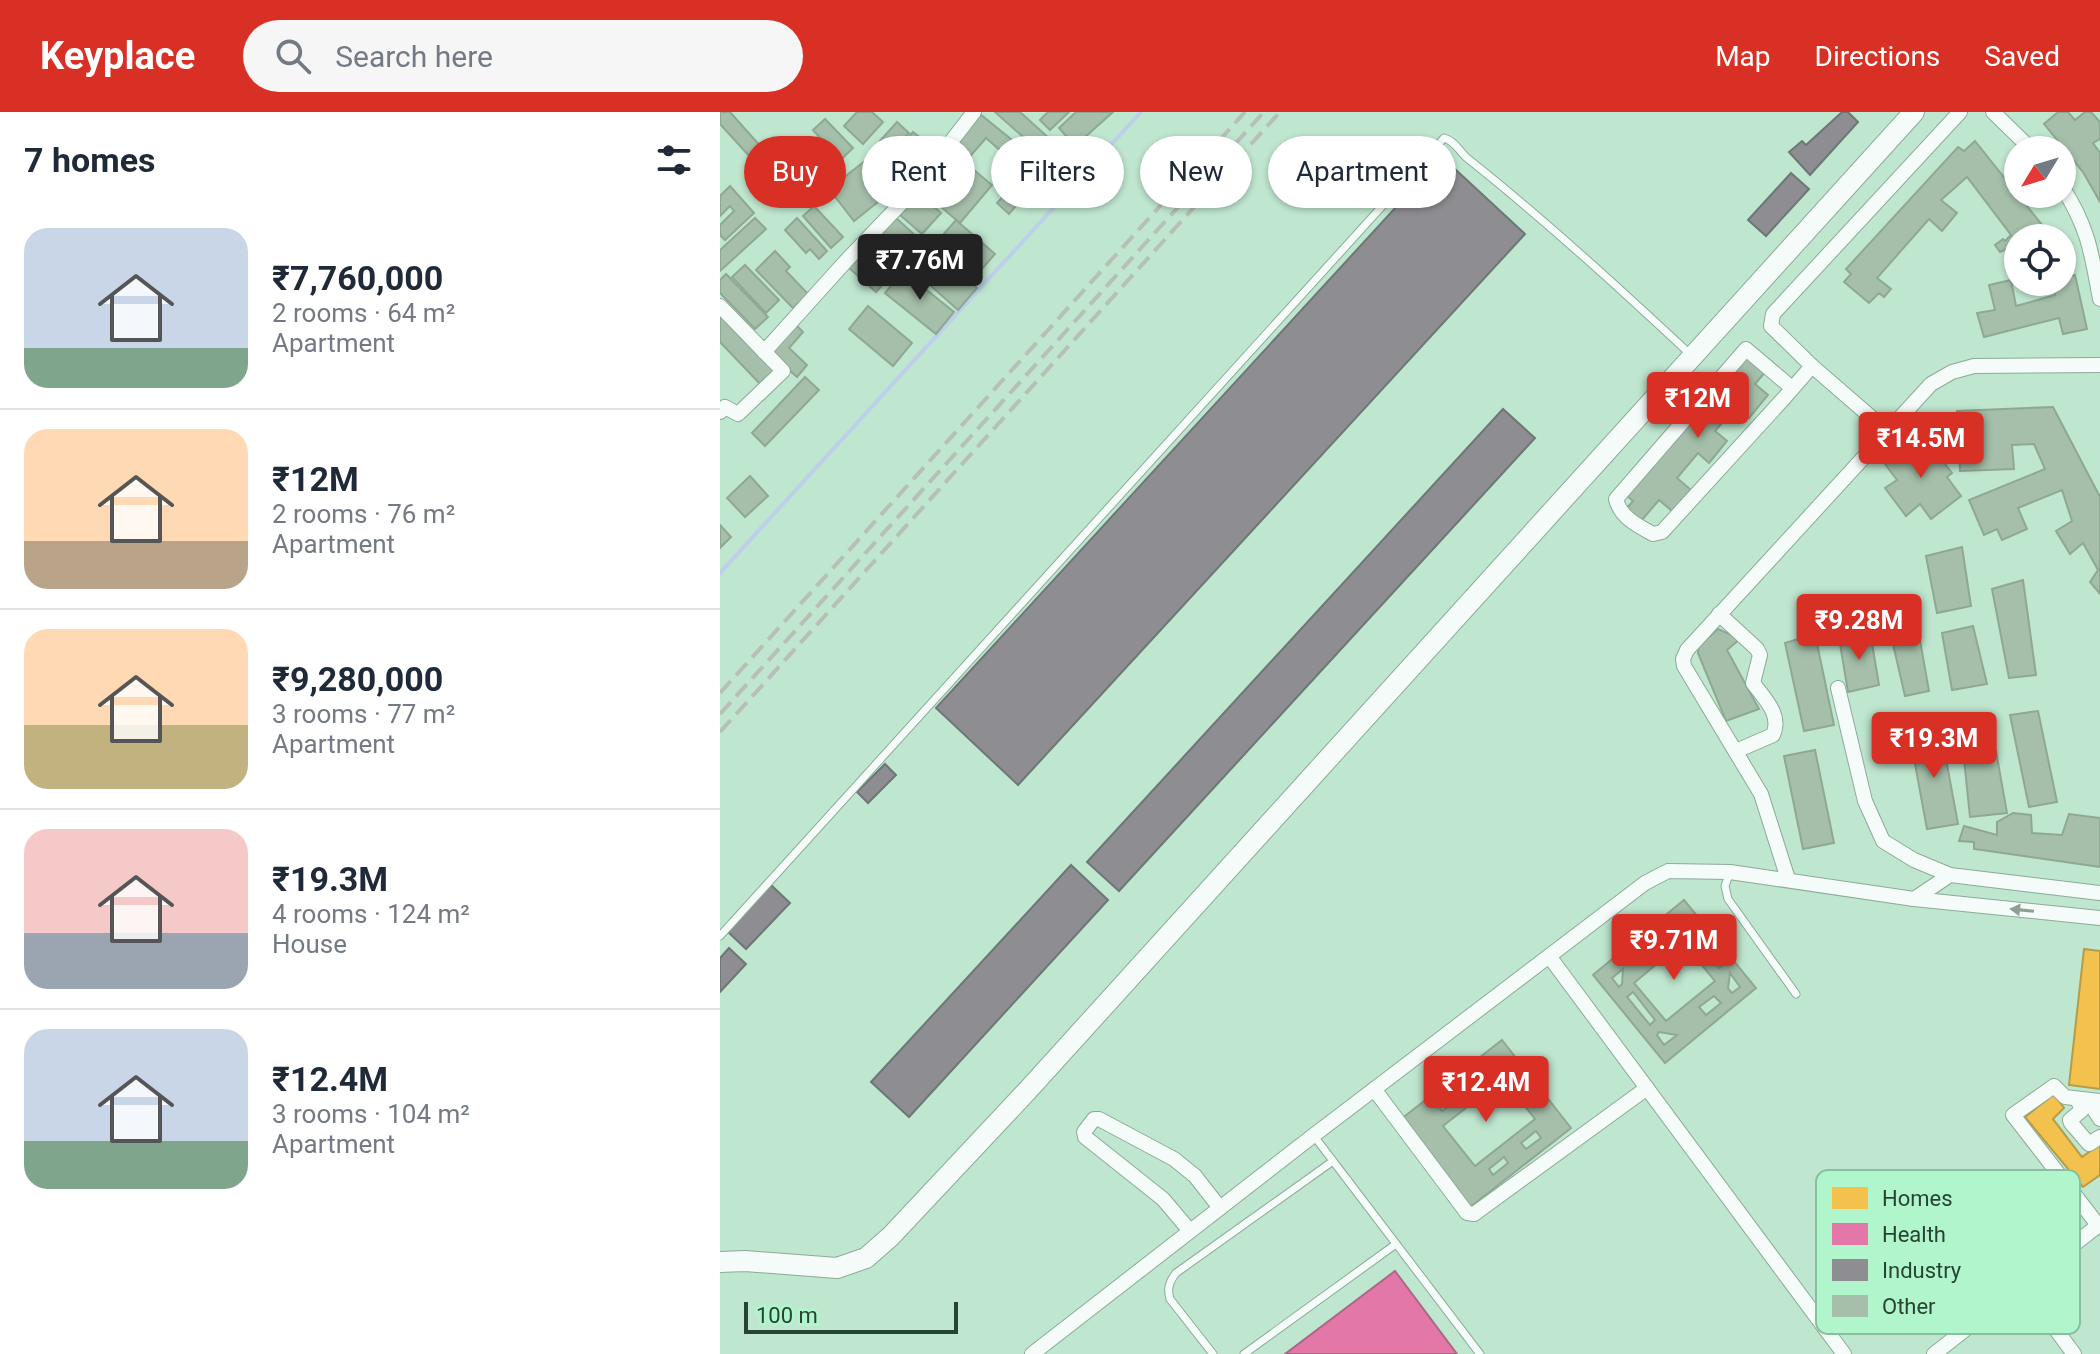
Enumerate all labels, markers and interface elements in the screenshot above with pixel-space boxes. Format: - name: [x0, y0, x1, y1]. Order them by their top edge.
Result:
- search box: [243, 20, 803, 92]
- text: Keyplace: [40, 34, 195, 78]
- icon: search: [271, 34, 315, 78]
- text: Search here: [335, 39, 493, 74]
- text: Map: [1715, 40, 1771, 73]
- text: Directions: [1815, 40, 1940, 73]
- text: Saved: [1984, 40, 2060, 73]
- chip: Buy: [744, 136, 846, 208]
- chip: Rent: [862, 136, 975, 208]
- chip: Filters: [991, 136, 1124, 208]
- chip: New: [1140, 136, 1252, 208]
- chip: Apartment: [1268, 136, 1456, 208]
- north arrow: [2004, 136, 2076, 208]
- map controls: [2004, 136, 2076, 296]
- icon: filters: [652, 138, 696, 182]
- text: 7 homes: [24, 140, 155, 180]
- button: locate: [2004, 224, 2076, 296]
- pin: ₹7.76M: [855, 234, 985, 302]
- text: ₹7.76M: [876, 245, 964, 275]
- text: ₹7,760,000: [272, 258, 443, 298]
- icon: home: [88, 260, 184, 356]
- text: 2 rooms · 64 m²: [272, 298, 455, 328]
- text: Apartment: [272, 328, 395, 358]
- pin: ₹12M: [1651, 372, 1745, 440]
- text: ₹12M: [1665, 383, 1731, 413]
- pin: ₹14.5M: [1856, 412, 1986, 480]
- text: ₹14.5M: [1877, 423, 1965, 453]
- text: ₹12M: [272, 459, 359, 499]
- icon: home: [88, 461, 184, 557]
- text: 2 rooms · 76 m²: [272, 499, 455, 529]
- text: Apartment: [272, 529, 395, 559]
- pin: ₹9.28M: [1794, 594, 1924, 662]
- text: ₹9.28M: [1815, 605, 1903, 635]
- text: ₹9,280,000: [272, 659, 443, 699]
- icon: home: [88, 661, 184, 757]
- text: 3 rooms · 77 m²: [272, 699, 455, 729]
- pin: ₹19.3M: [1869, 712, 1999, 780]
- text: ₹19.3M: [1890, 723, 1978, 753]
- text: Apartment: [272, 729, 395, 759]
- text: ₹19.3M: [272, 859, 388, 899]
- icon: home: [88, 861, 184, 957]
- text: 4 rooms · 124 m²: [272, 899, 470, 929]
- one-way arrow: [2009, 903, 2034, 916]
- pin: ₹9.71M: [1609, 914, 1739, 982]
- text: ₹9.71M: [1630, 925, 1718, 955]
- text: House: [272, 929, 347, 959]
- pin: ₹12.4M: [1421, 1056, 1551, 1124]
- text: ₹12.4M: [272, 1059, 388, 1099]
- icon: home: [88, 1061, 184, 1157]
- text: ₹12.4M: [1442, 1067, 1530, 1097]
- text: 3 rooms · 104 m²: [272, 1099, 470, 1129]
- text: Apartment: [272, 1129, 395, 1159]
- legend: [1816, 1170, 2080, 1334]
- text: Homes: [1882, 1186, 1953, 1211]
- text: Health: [1882, 1222, 1946, 1247]
- text: Industry: [1882, 1258, 1962, 1283]
- text: Other: [1882, 1294, 1936, 1319]
- scale bar: [744, 1298, 958, 1334]
- text: 100 m: [756, 1303, 818, 1328]

